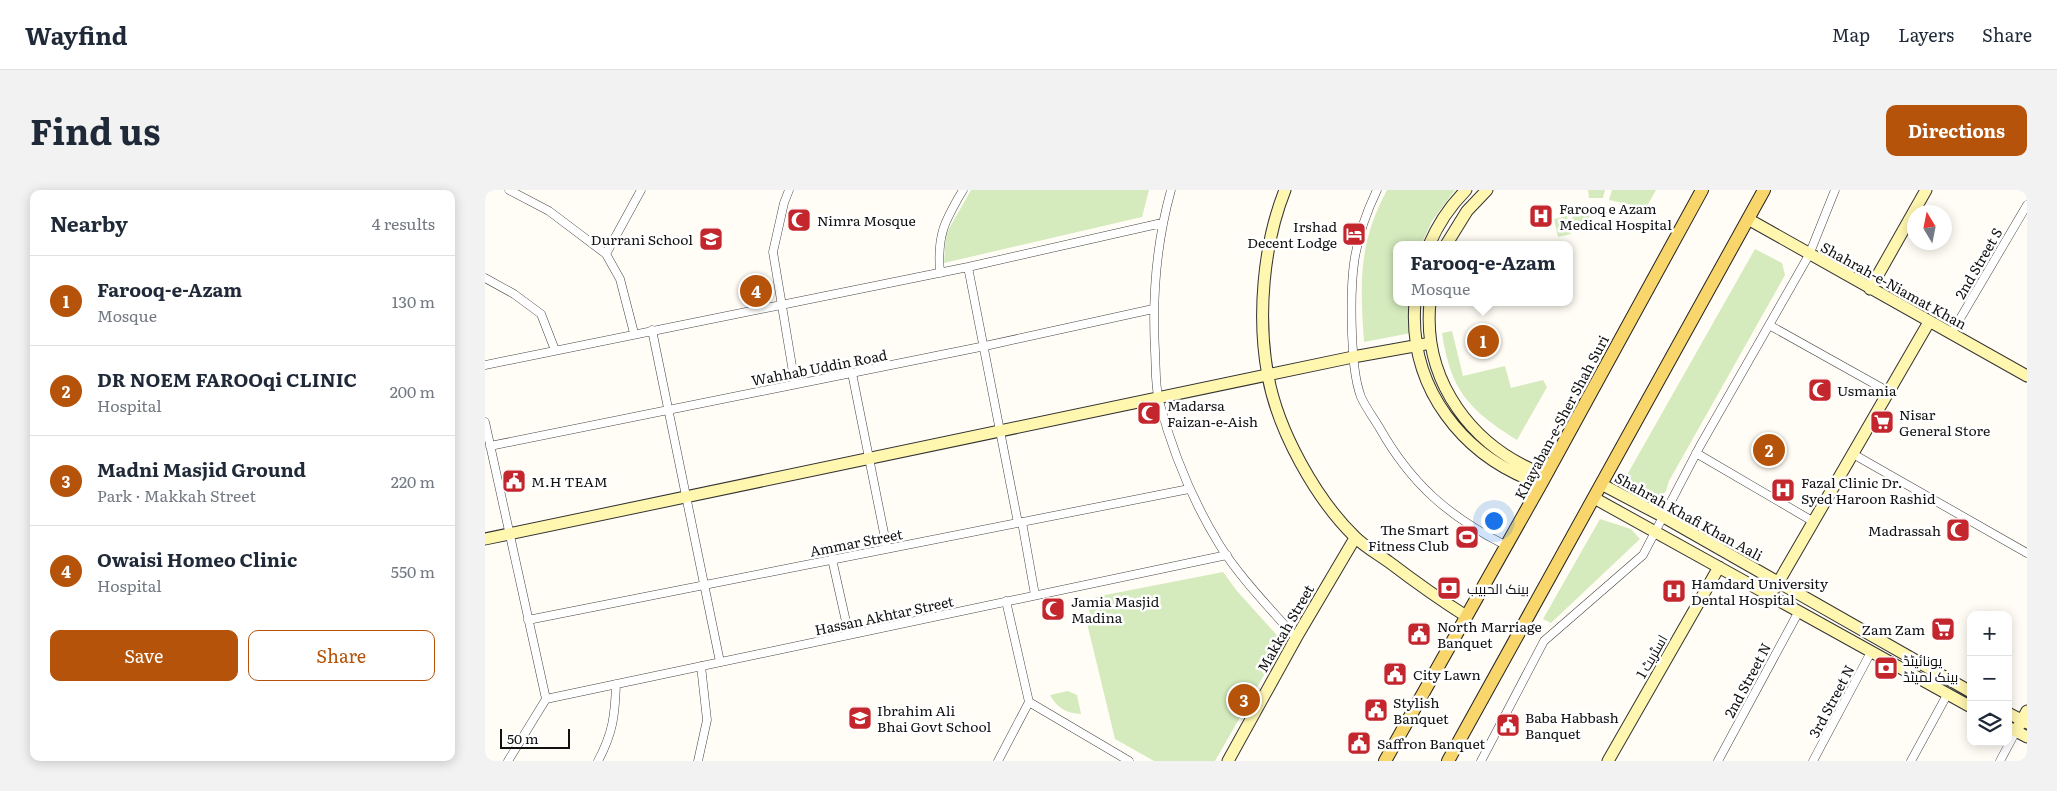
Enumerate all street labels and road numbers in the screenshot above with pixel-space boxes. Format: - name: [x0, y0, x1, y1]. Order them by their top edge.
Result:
- street label: 2nd Street S: [1950, 224, 2006, 302]
- street label: Shahrah-e-Niamat Khan: [1817, 237, 1971, 333]
- street label: Khayaban-e-Sher Shah Suri: [1509, 331, 1613, 503]
- street label: Wahhab Uddin Road: [749, 344, 889, 390]
- street label: Shahrah Khafi Khan Aali: [1611, 467, 1767, 565]
- street label: Ammar Street: [808, 523, 904, 561]
- street label: Makkah Street: [1252, 580, 1318, 675]
- street label: Hassan Akhtar Street: [813, 590, 956, 639]
- street label: اسٹریٹ 1: [1631, 630, 1671, 682]
- street label: 2nd Street N: [1719, 639, 1775, 721]
- street label: 3rd Street N: [1803, 661, 1859, 741]

